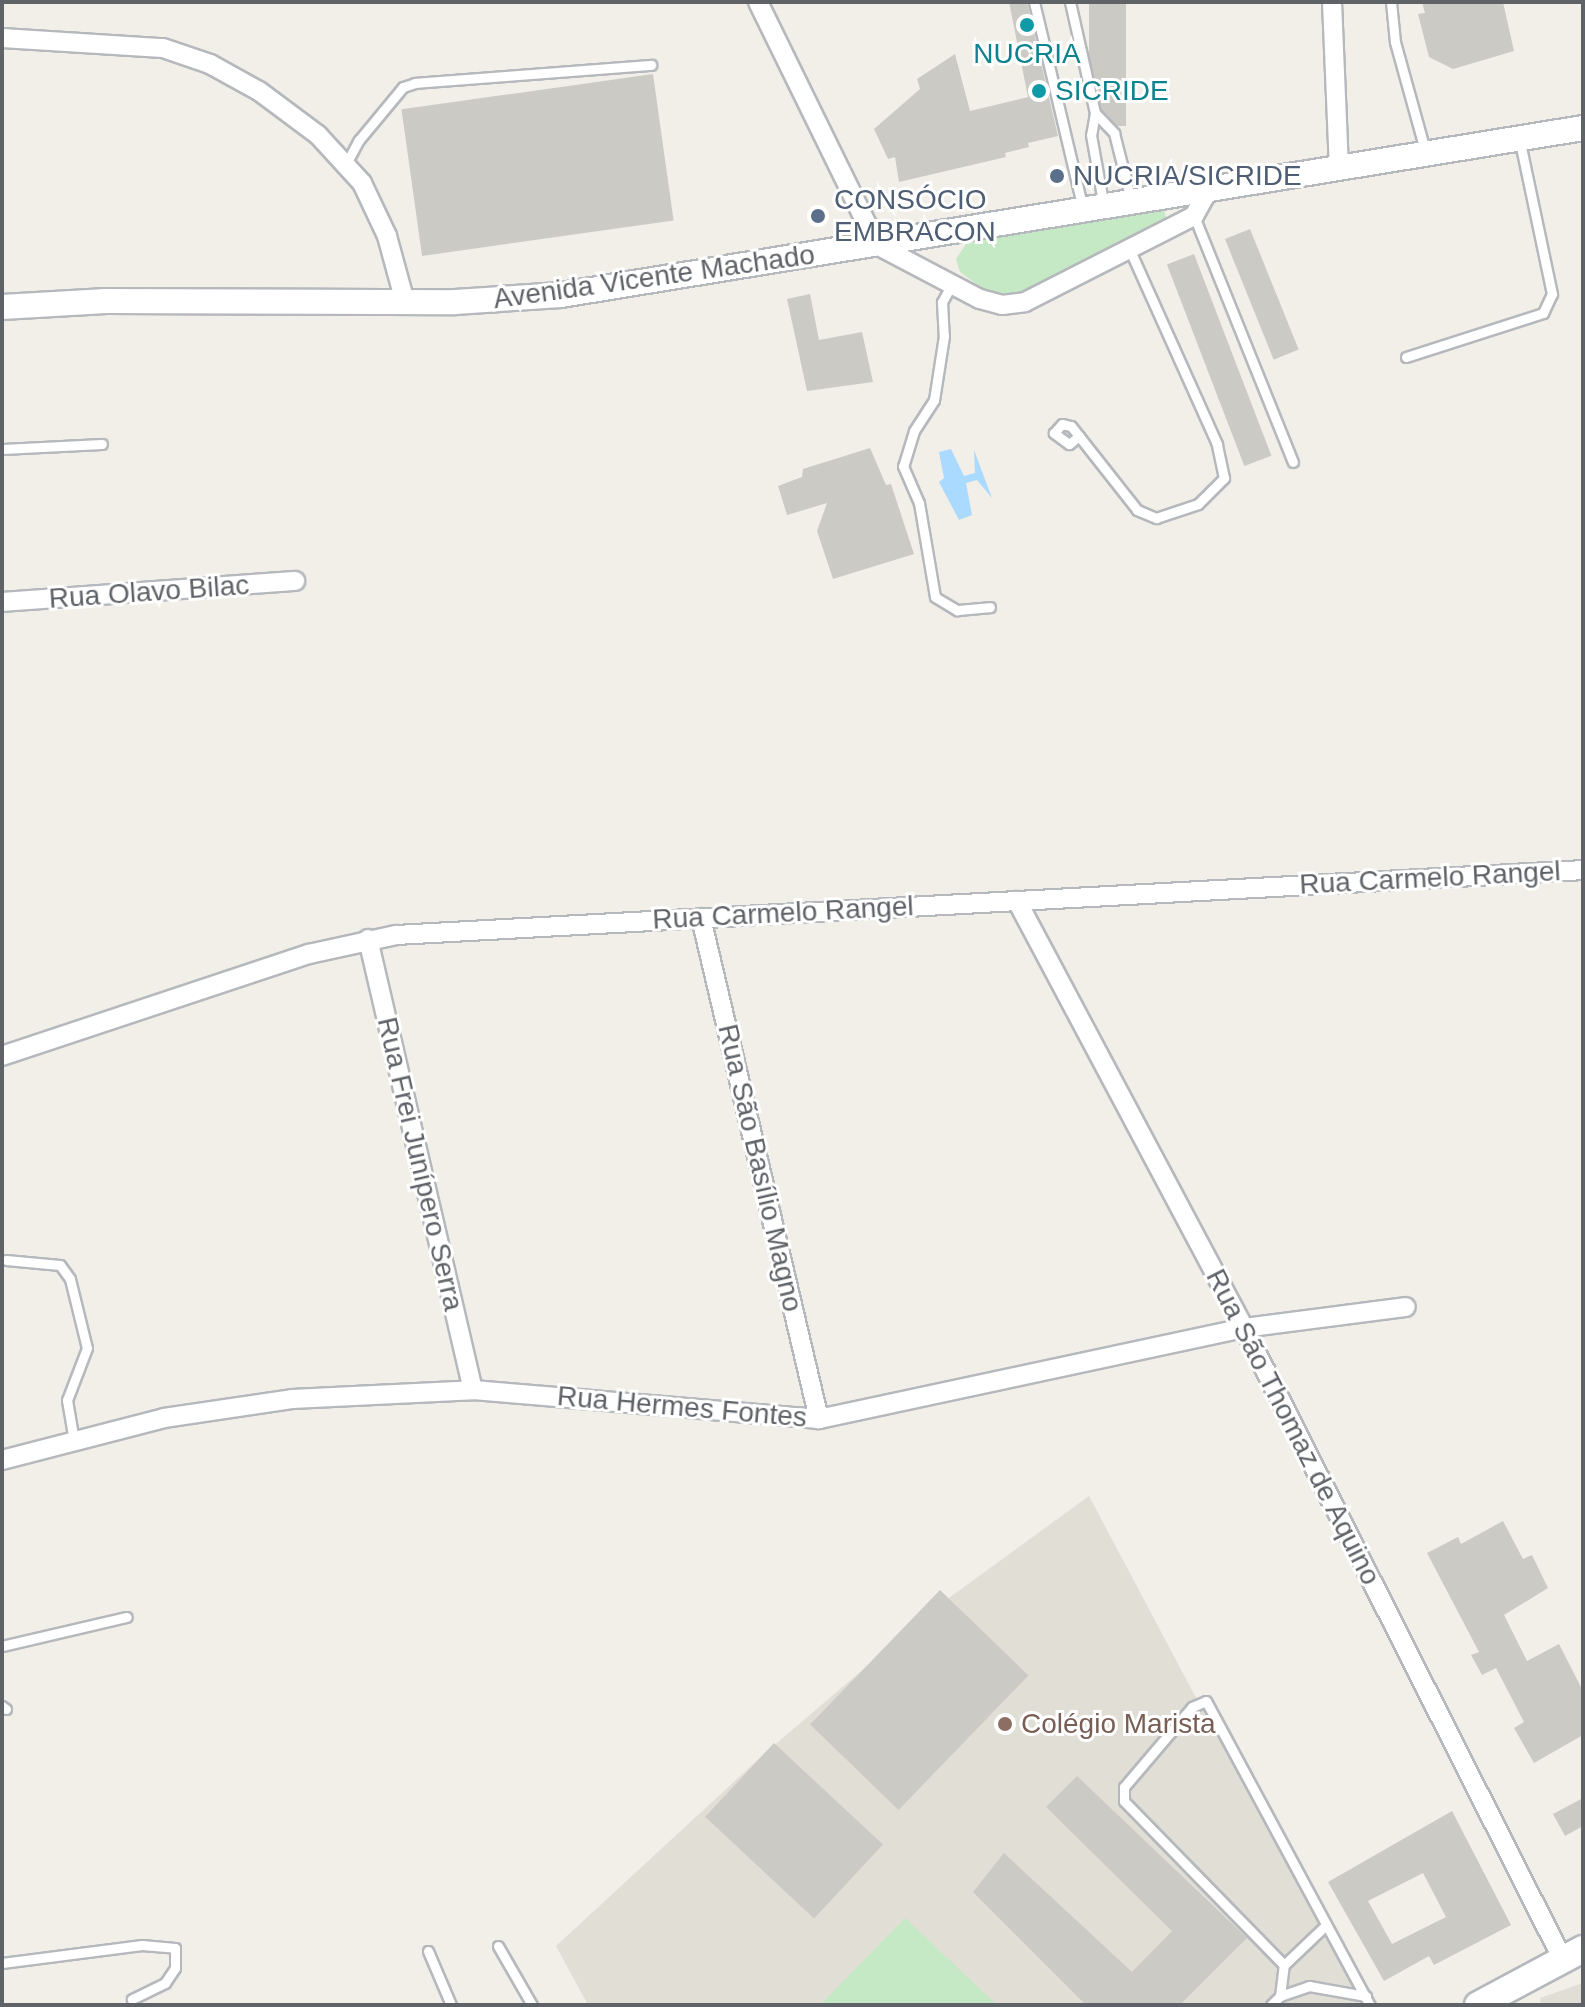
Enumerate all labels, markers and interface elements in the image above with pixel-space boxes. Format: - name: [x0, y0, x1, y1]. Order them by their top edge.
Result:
- marker: NUCRIA: [1018, 16, 1036, 34]
- place label: NUCRIA: [973, 37, 1081, 71]
- place label: SICRIDE: [1055, 74, 1169, 108]
- marker: SICRIDE: [1030, 82, 1048, 100]
- place label: NUCRIA/SICRIDE: [1073, 159, 1302, 193]
- marker: NUCRIA/SICRIDE: [1048, 167, 1066, 185]
- place label: CONSÓCIO EMBRACON: [834, 183, 996, 249]
- marker: CONSÓCIO EMBRACON: [809, 207, 827, 225]
- street label: Avenida Vicente Machado: [491, 238, 817, 316]
- street label: Rua Olavo Bilac: [48, 568, 250, 616]
- street label: Rua Carmelo Rangel: [1299, 854, 1561, 902]
- street label: Rua Carmelo Rangel: [652, 889, 914, 937]
- street label: Rua Frei Junípero Serra: [370, 1014, 470, 1314]
- street label: Rua São Basílio Magno: [711, 1021, 809, 1315]
- street label: Rua São Thomaz de Aquino: [1198, 1263, 1388, 1591]
- street label: Rua Hermes Fontes: [556, 1379, 808, 1435]
- place label: Colégio Marista: [1021, 1707, 1216, 1741]
- marker: Colégio Marista: [996, 1715, 1014, 1733]

